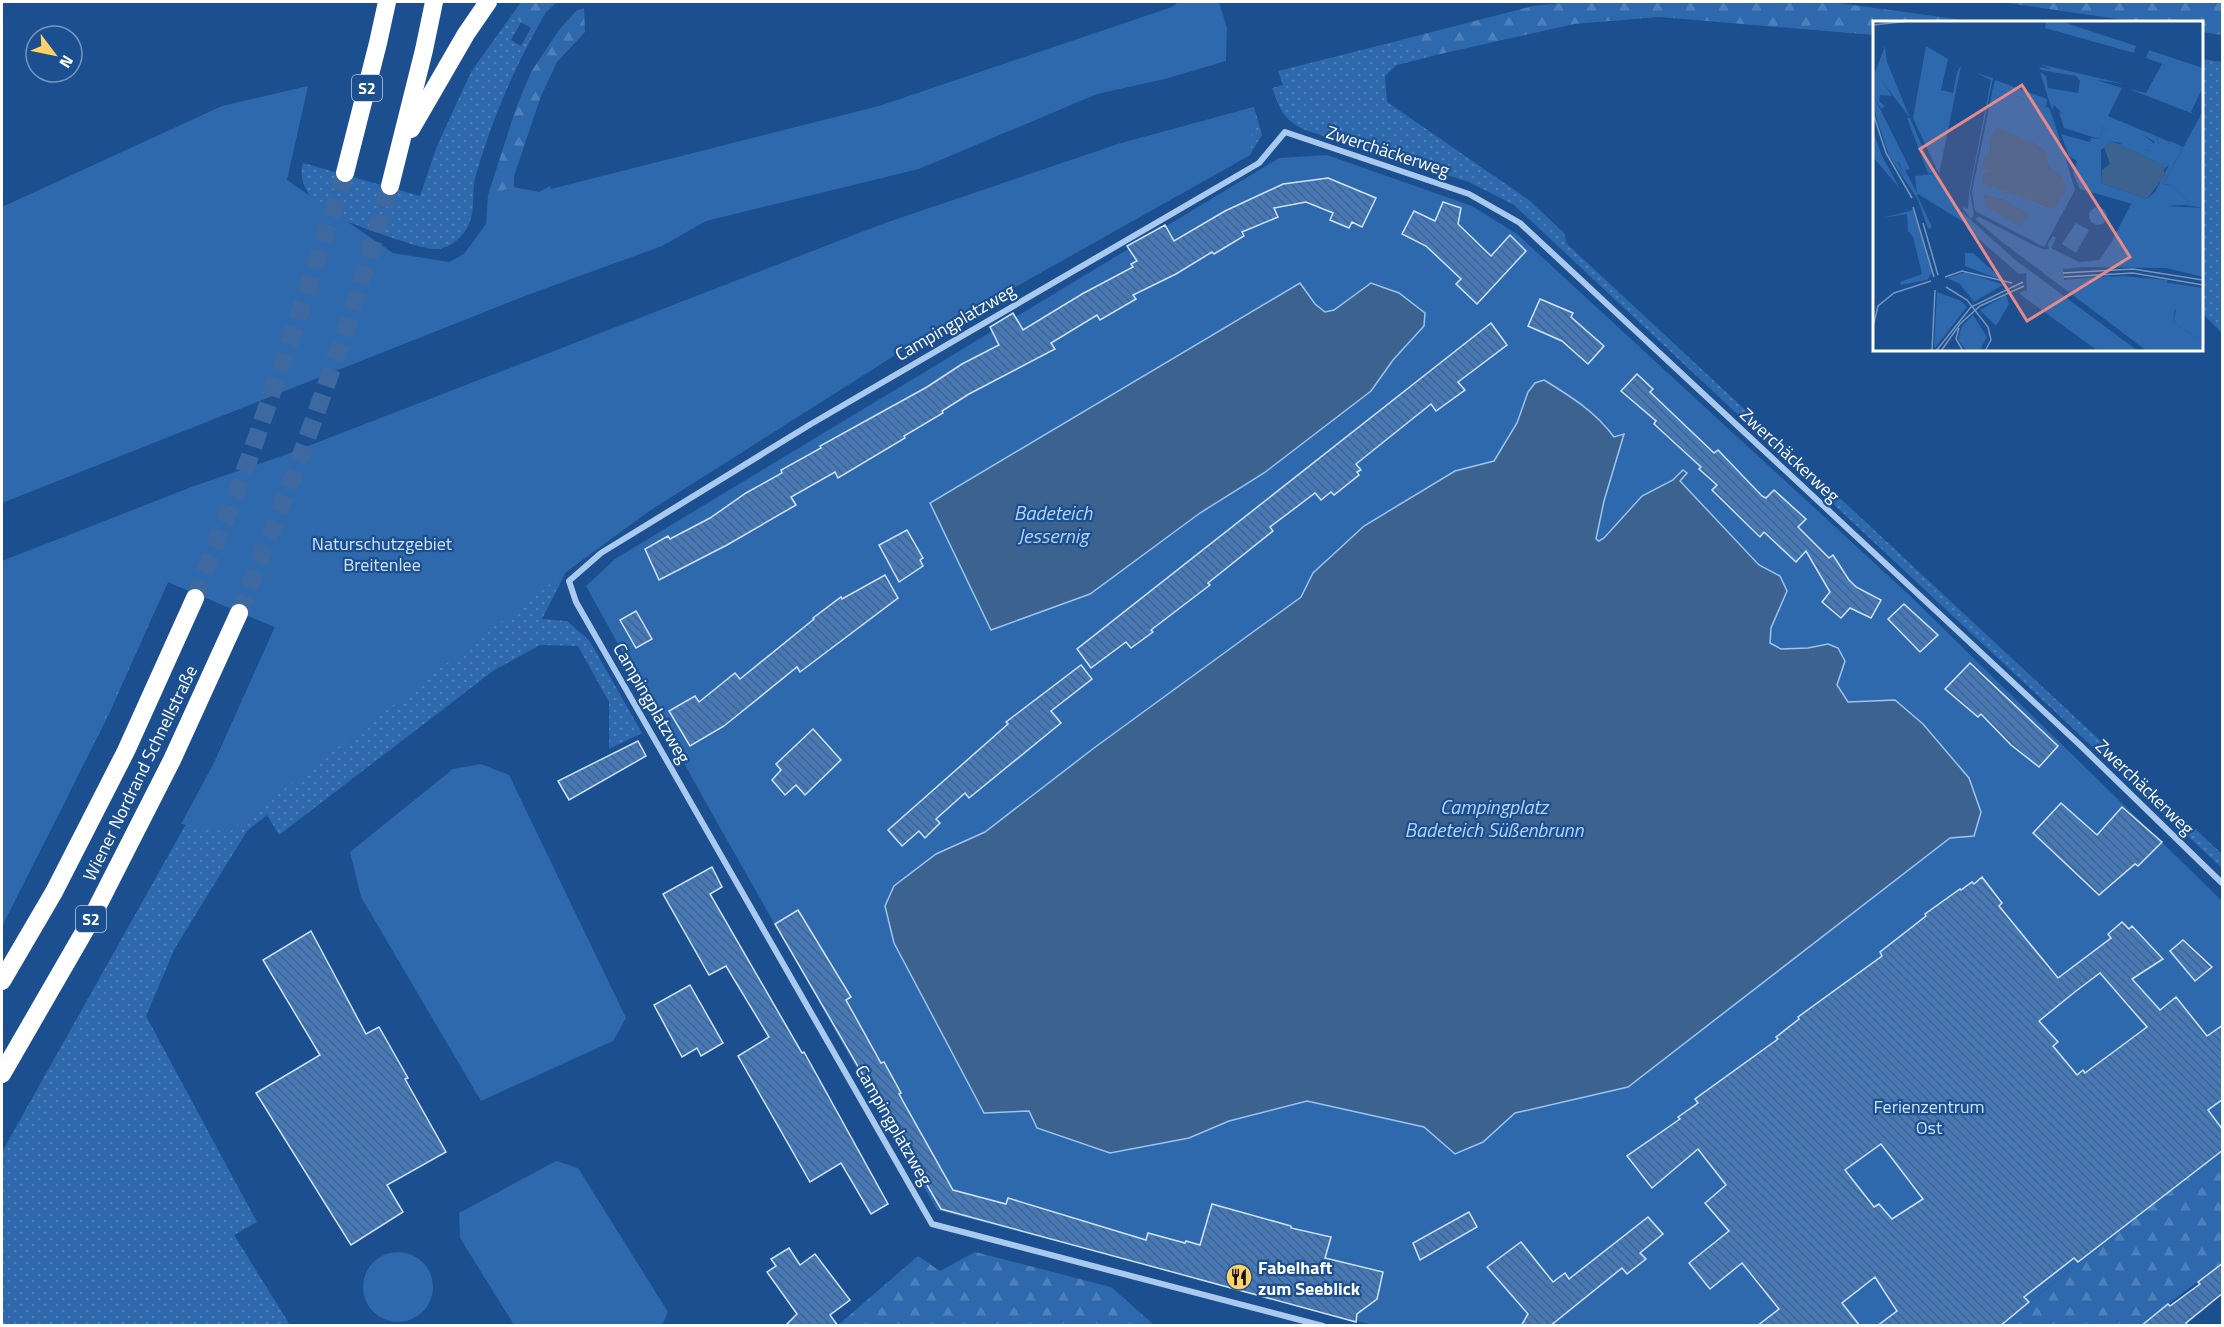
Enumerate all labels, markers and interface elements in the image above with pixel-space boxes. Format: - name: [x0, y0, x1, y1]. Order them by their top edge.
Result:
- inset map: [1873, 21, 2203, 351]
- north arrow: [24, 24, 84, 84]
- text: N: [54, 51, 80, 73]
- road number: S2: [352, 75, 382, 101]
- street label: Zwerchäckerweg: [1323, 118, 1453, 184]
- street label: Campingplatzweg: [890, 276, 1020, 368]
- street label: Zwerchäckerweg: [1734, 401, 1846, 509]
- water label: Badeteich Jessernig: [1014, 497, 1093, 551]
- park label: Naturschutzgebiet Breitenlee: [312, 530, 453, 578]
- street label: Campingplatzweg: [606, 638, 698, 768]
- street label: Wiener Nordrand Schnellstraße: [76, 661, 204, 885]
- street label: Zwerchäckerweg: [2090, 733, 2200, 841]
- water label: Campingplatz Badeteich Süßenbrunn: [1404, 791, 1585, 845]
- road number: S2: [76, 906, 106, 932]
- street label: Campingplatzweg: [848, 1060, 940, 1190]
- park label: Ferienzentrum Ost: [1873, 1093, 1985, 1141]
- place label: Fabelhaft zum Seeblick: [1258, 1254, 1361, 1302]
- restaurant icon: Fabelhaft zum Seeblick: [1224, 1262, 1254, 1292]

